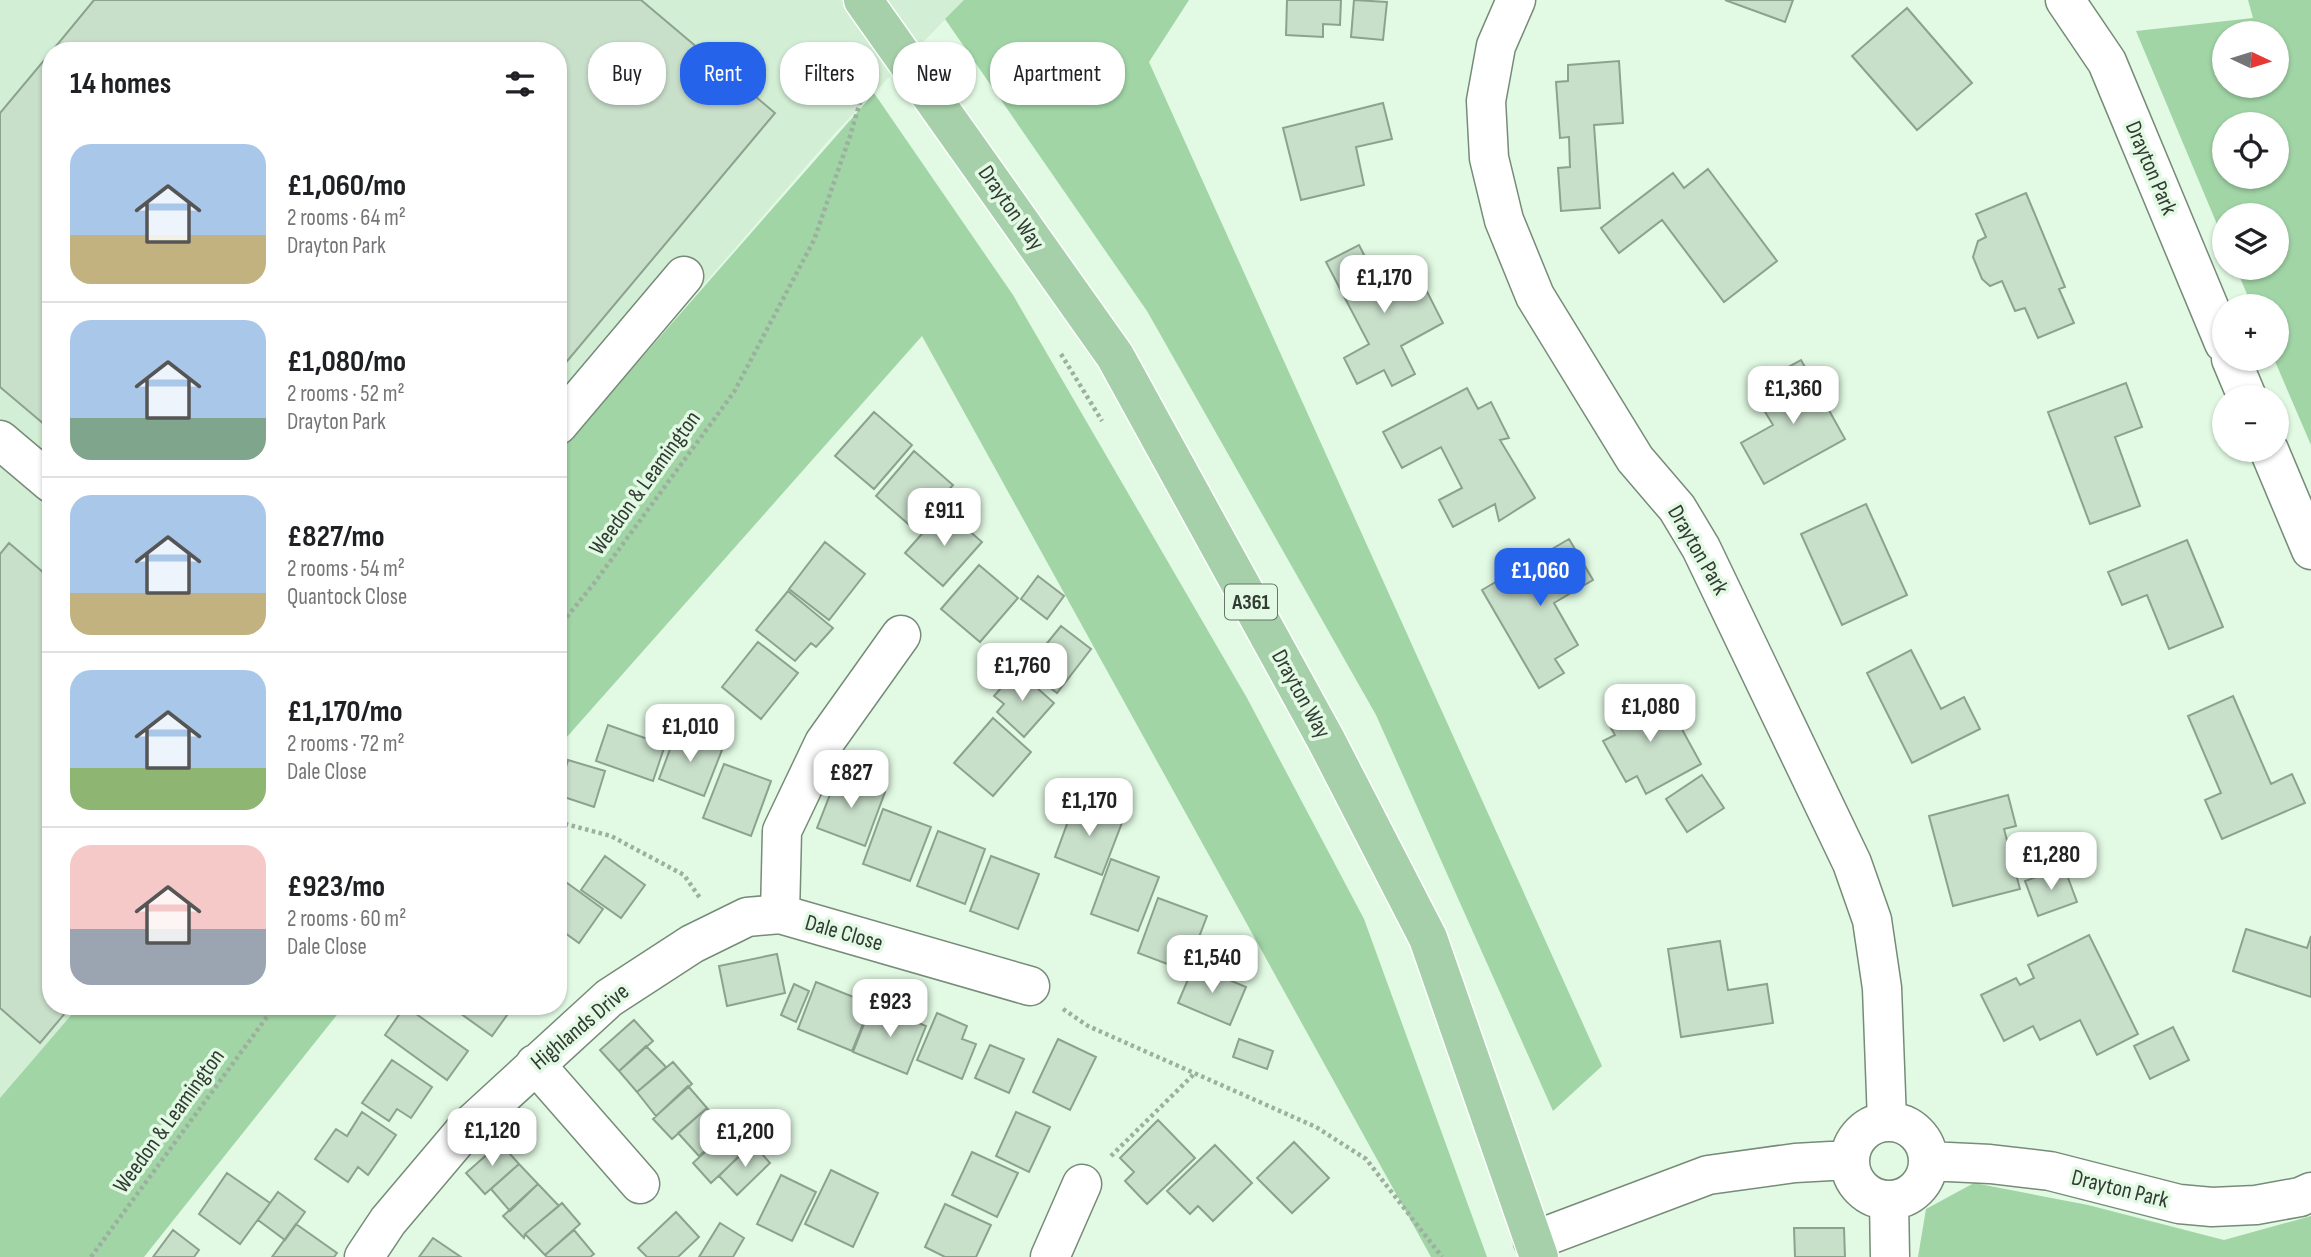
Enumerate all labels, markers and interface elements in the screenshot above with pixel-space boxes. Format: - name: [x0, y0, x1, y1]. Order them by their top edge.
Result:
- north arrow: [2212, 21, 2289, 98]
- map controls: [2212, 21, 2289, 462]
- chip: Buy: [588, 42, 666, 105]
- chip: Rent: [680, 42, 766, 105]
- chip: Filters: [780, 42, 879, 105]
- chip: New: [893, 42, 976, 105]
- chip: Apartment: [990, 42, 1125, 105]
- icon: filters: [501, 65, 539, 103]
- text: 14 homes: [70, 66, 171, 102]
- button: locate: [2212, 112, 2289, 189]
- street label: Drayton Park: [2119, 117, 2183, 219]
- street label: Drayton Way: [972, 160, 1050, 256]
- text: £1,060/mo: [287, 168, 406, 204]
- icon: home: [126, 172, 210, 256]
- button: layers: [2212, 203, 2289, 280]
- text: 2 rooms · 64 m²: [287, 204, 406, 232]
- text: Drayton Park: [287, 232, 386, 260]
- pin: £1,170: [1327, 256, 1441, 315]
- text: £1,170: [1356, 264, 1412, 292]
- button: +: [2212, 294, 2289, 371]
- text: £1,080/mo: [287, 344, 406, 380]
- icon: home: [126, 348, 210, 432]
- pin: £1,360: [1736, 366, 1850, 426]
- text: £1,360: [1764, 375, 1822, 403]
- text: 2 rooms · 52 m²: [287, 380, 405, 408]
- button: −: [2212, 385, 2289, 462]
- street label: Weedon & Leamington: [583, 405, 707, 561]
- text: Drayton Park: [287, 408, 386, 436]
- pin: £911: [903, 489, 985, 548]
- text: £911: [924, 497, 964, 525]
- street label: Drayton Park: [1661, 500, 1735, 600]
- text: £827/mo: [287, 519, 385, 555]
- icon: home: [126, 523, 210, 607]
- pin: £1,060: [1483, 548, 1597, 608]
- text: 2 rooms · 54 m²: [287, 555, 405, 583]
- text: £1,060: [1510, 557, 1570, 585]
- text: Quantock Close: [287, 583, 407, 611]
- road number: A361: [1225, 584, 1277, 620]
- pin: £1,760: [965, 644, 1079, 703]
- street label: Drayton Way: [1265, 645, 1337, 743]
- text: £1,760: [993, 652, 1051, 680]
- pin: £1,080: [1593, 684, 1707, 744]
- text: £1,080: [1620, 693, 1680, 721]
- text: £1,170/mo: [287, 694, 403, 730]
- icon: home: [126, 698, 210, 782]
- pin: £1,010: [633, 704, 747, 764]
- text: £1,010: [661, 713, 719, 741]
- text: 2 rooms · 72 m²: [287, 730, 405, 758]
- pin: £827: [810, 750, 892, 810]
- text: Dale Close: [287, 758, 367, 786]
- text: £827: [830, 759, 872, 787]
- pin: £1,170: [1032, 778, 1146, 838]
- text: £1,170: [1061, 787, 1117, 815]
- pin: £1,280: [1994, 832, 2108, 892]
- text: £1,280: [2022, 841, 2080, 869]
- text: £923/mo: [287, 869, 385, 905]
- icon: home: [126, 873, 210, 957]
- text: 2 rooms · 60 m²: [287, 905, 406, 933]
- street label: Dale Close: [802, 909, 886, 957]
- text: Dale Close: [287, 933, 367, 961]
- pin: £1,540: [1155, 936, 1269, 995]
- text: £1,540: [1183, 944, 1241, 972]
- street label: Highlands Drive: [525, 978, 635, 1076]
- pin: £923: [849, 979, 931, 1039]
- text: £923: [868, 988, 912, 1016]
- street label: Weedon & Leamington: [107, 1043, 231, 1199]
- pin: £1,120: [435, 1108, 549, 1168]
- pin: £1,200: [688, 1110, 802, 1169]
- text: £1,120: [463, 1117, 521, 1145]
- text: £1,200: [716, 1118, 774, 1146]
- street label: Drayton Park: [2069, 1163, 2172, 1215]

